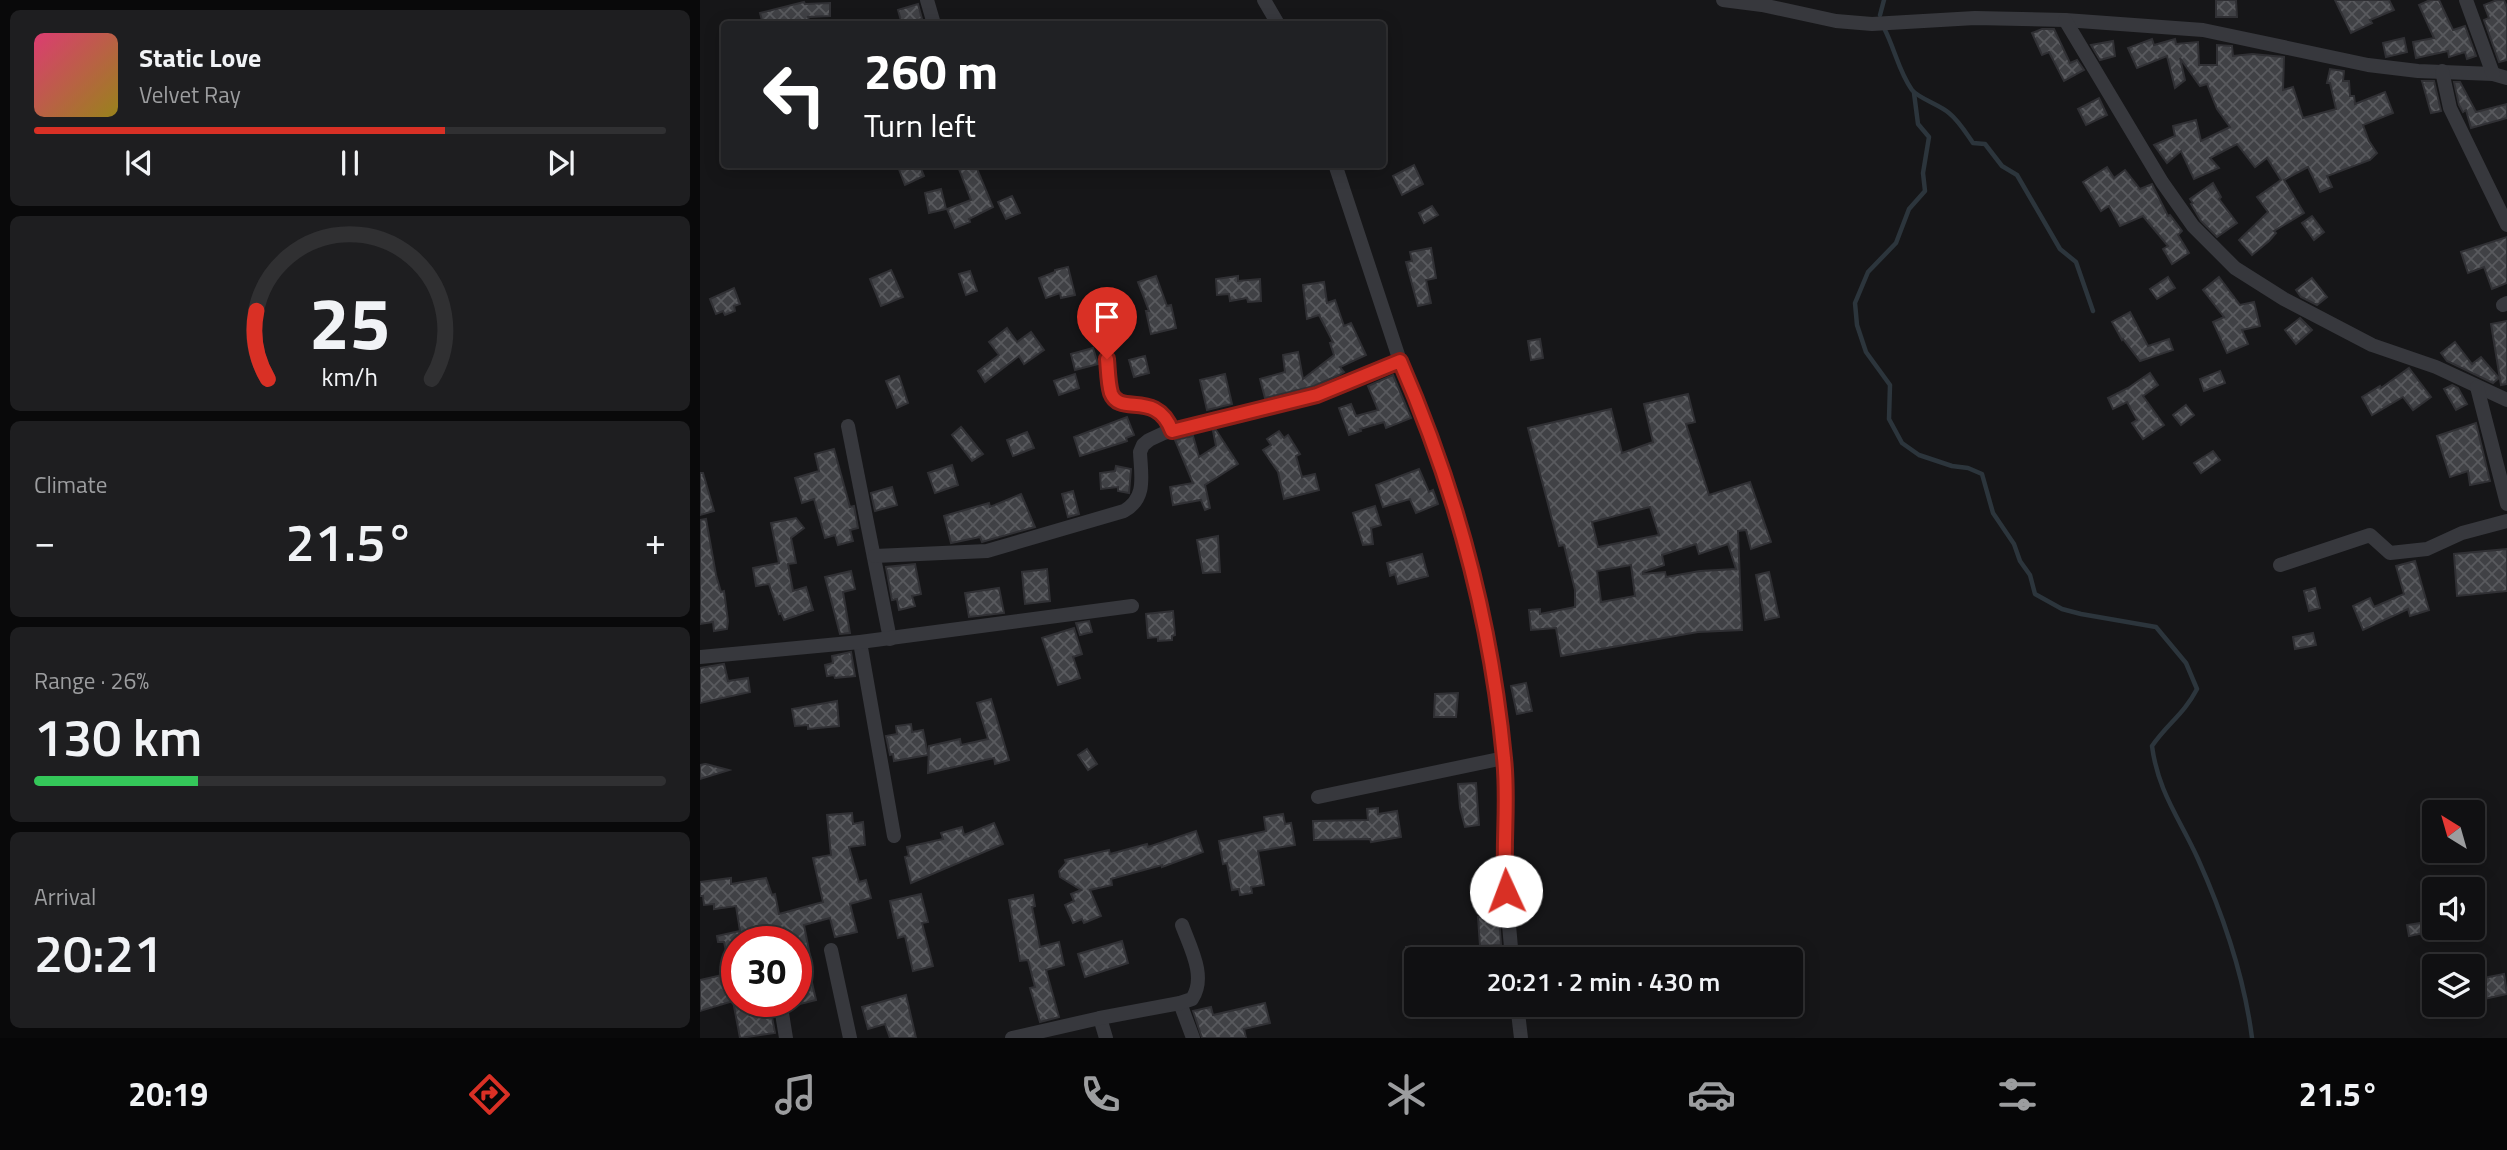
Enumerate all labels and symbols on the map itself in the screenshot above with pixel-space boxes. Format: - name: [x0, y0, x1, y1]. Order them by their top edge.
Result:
- pin: [1077, 287, 1137, 359]
- north arrow: [2422, 800, 2485, 863]
- position arrow: [1469, 854, 1543, 928]
- speed limit sign: 30: [721, 926, 812, 1017]

